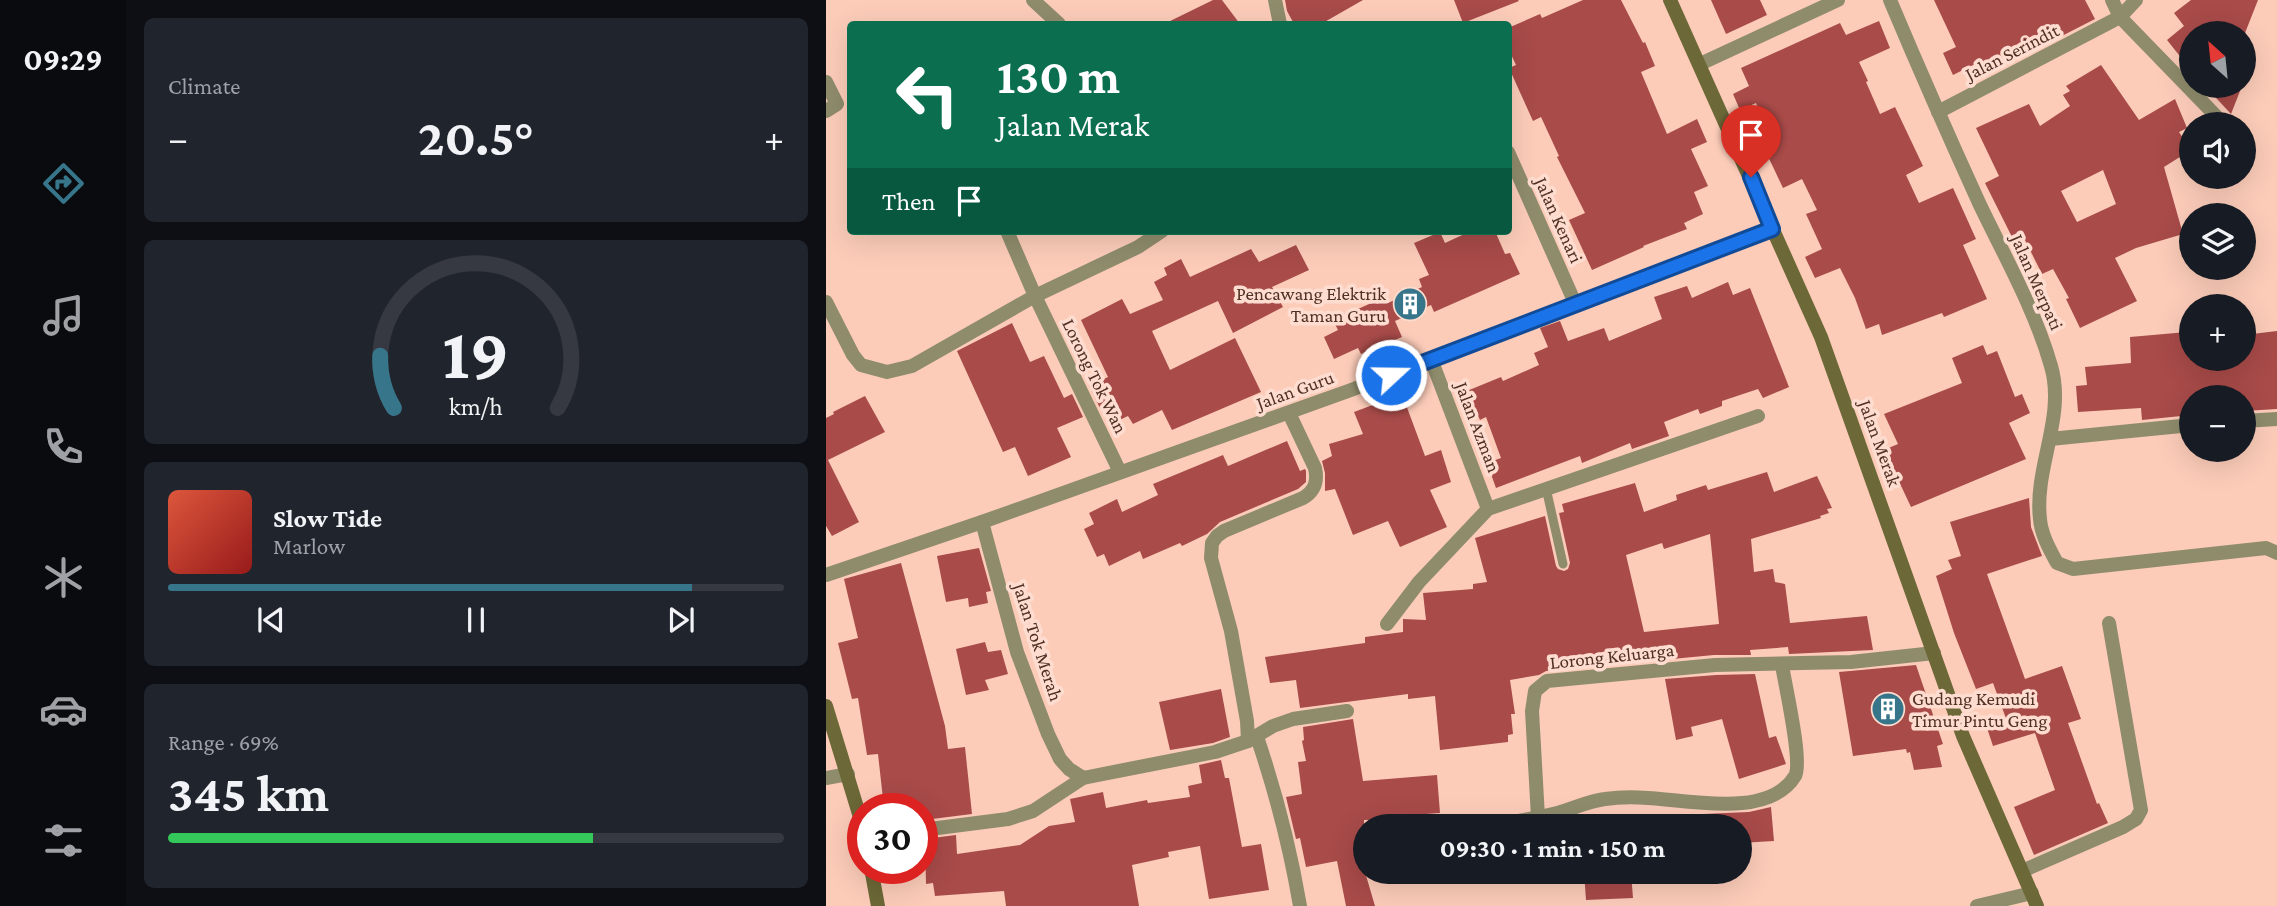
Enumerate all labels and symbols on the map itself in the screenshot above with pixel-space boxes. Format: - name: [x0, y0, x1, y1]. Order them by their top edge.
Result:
- street label: Jalan Serindit: [1960, 19, 2063, 86]
- north arrow: [2179, 21, 2256, 98]
- pin: [1721, 105, 1781, 177]
- street label: Jalan Kenari: [1530, 172, 1587, 266]
- street label: Jalan Merpati: [2006, 229, 2068, 333]
- place label: Pencawang Elektrik Taman Guru: [1236, 283, 1387, 326]
- building icon: Pencawang Elektrik Taman Guru: [1391, 285, 1429, 323]
- street label: Lorong Tok Wan: [1058, 315, 1132, 437]
- position arrow: [1354, 338, 1428, 412]
- street label: Jalan Guru: [1252, 366, 1337, 414]
- street label: Jalan Azman: [1450, 377, 1505, 475]
- street label: Jalan Merak: [1854, 395, 1906, 490]
- street label: Jalan Tok Merah: [1008, 578, 1067, 704]
- street label: Lorong Keluarga: [1549, 639, 1675, 673]
- place label: Gudang Kemudi Timur Pintu Geng: [1912, 688, 2047, 731]
- building icon: Gudang Kemudi Timur Pintu Geng: [1869, 690, 1907, 728]
- speed limit sign: 30: [847, 793, 938, 884]

